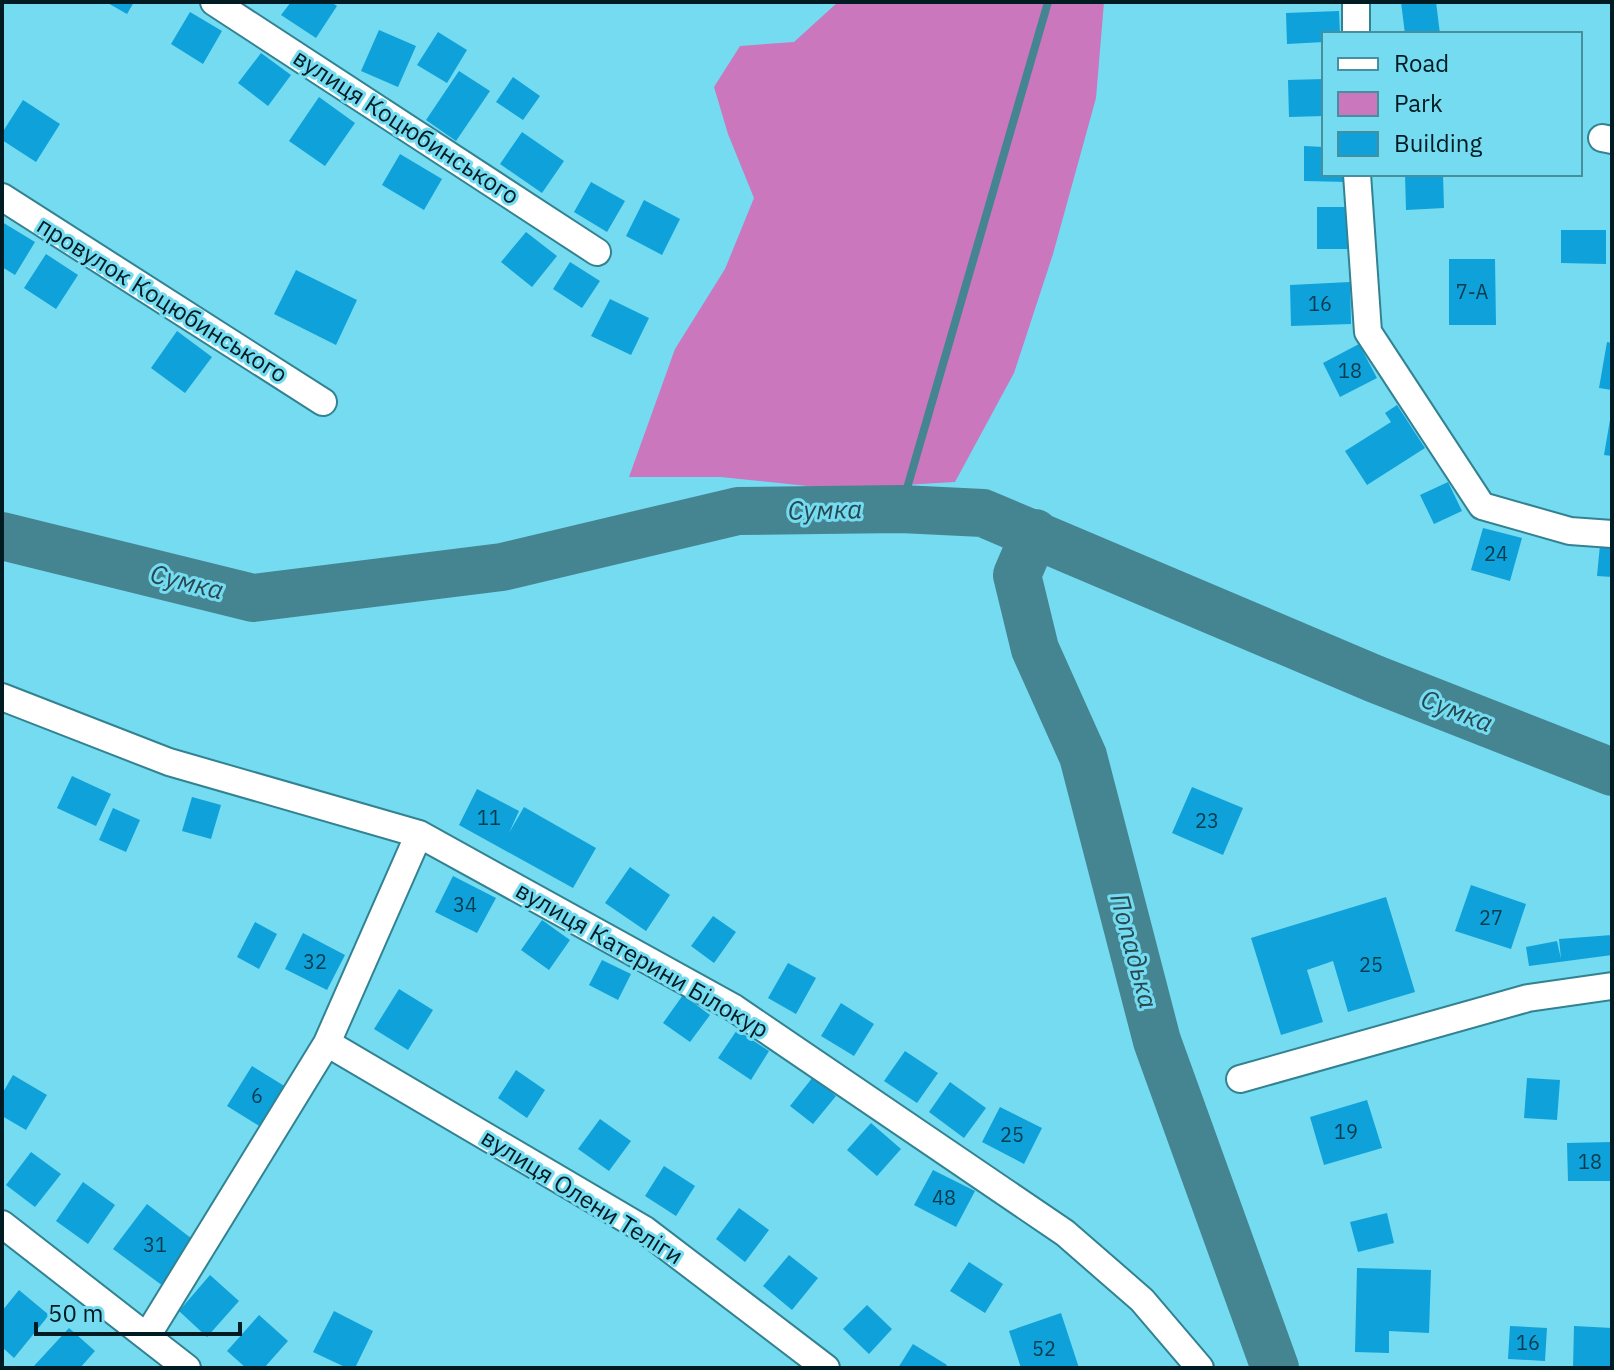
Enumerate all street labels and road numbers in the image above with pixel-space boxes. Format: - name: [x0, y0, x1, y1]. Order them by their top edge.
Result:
- street label: вулиця Коцюбинського: [287, 41, 526, 211]
- street label: провулок Коцюбинського: [31, 209, 294, 389]
- street label: вулиця Катерини Білокур: [510, 874, 775, 1045]
- street label: вулиця Олени Теліги: [476, 1121, 689, 1271]

